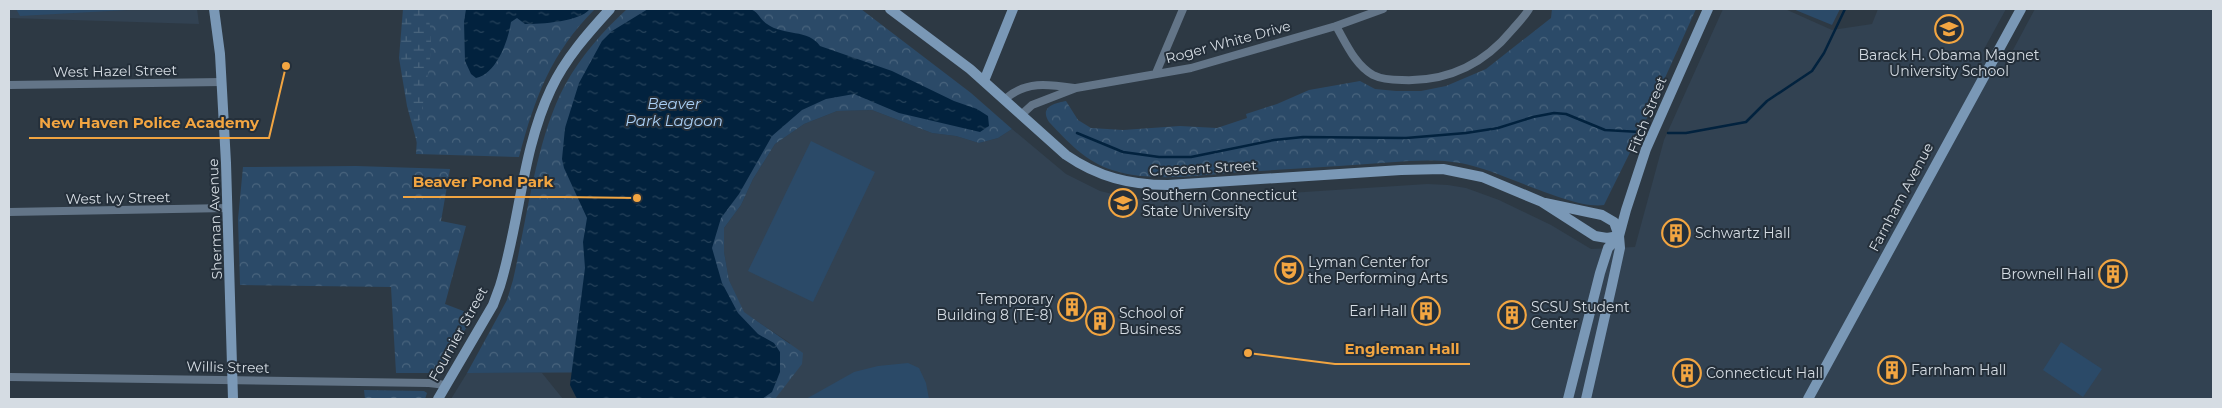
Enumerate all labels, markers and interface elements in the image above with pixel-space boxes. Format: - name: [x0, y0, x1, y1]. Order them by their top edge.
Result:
- school or university icon: Barack H. Obama Magnet University School: [1934, 14, 1964, 44]
- street label: Roger White Drive: [1163, 17, 1293, 67]
- place label: Barack H. Obama Magnet University School: [1858, 46, 2040, 80]
- street label: West Hazel Street: [53, 61, 178, 81]
- street label: Fitch Street: [1623, 74, 1671, 156]
- water label: Beaver Park Lagoon: [625, 94, 723, 130]
- callout: New Haven Police Academy: [29, 108, 269, 138]
- text: New Haven Police Academy: [39, 113, 260, 132]
- street label: Farnham Avenue: [1865, 139, 1937, 255]
- street label: Crescent Street: [1149, 156, 1258, 180]
- street label: Sherman Avenue: [204, 158, 226, 280]
- callout: Beaver Pond Park: [403, 167, 564, 197]
- text: Beaver Pond Park: [413, 172, 554, 191]
- place label: Southern Connecticut State University: [1142, 186, 1298, 220]
- street label: West Ivy Street: [65, 188, 171, 208]
- school or university icon: Southern Connecticut State University: [1108, 188, 1138, 218]
- building icon: Schwartz Hall: [1661, 218, 1691, 248]
- place label: Schwartz Hall: [1695, 224, 1791, 242]
- place label: Lyman Center for the Performing Arts: [1308, 253, 1448, 287]
- theatre icon: Lyman Center for the Performing Arts: [1274, 255, 1304, 285]
- building icon: Brownell Hall: [2098, 259, 2128, 289]
- place label: Brownell Hall: [2001, 265, 2094, 283]
- street label: Fournier Street: [425, 283, 492, 385]
- place label: Temporary Building 8 (TE-8): [937, 290, 1053, 324]
- building icon: Temporary Building 8 (TE-8): [1057, 292, 1087, 322]
- building icon: Earl Hall: [1411, 296, 1441, 326]
- place label: SCSU Student Center: [1531, 298, 1630, 332]
- building icon: SCSU Student Center: [1497, 300, 1527, 330]
- place label: Earl Hall: [1349, 302, 1407, 320]
- place label: School of Business: [1119, 304, 1185, 338]
- building icon: School of Business: [1085, 306, 1115, 336]
- callout: Engleman Hall: [1335, 334, 1470, 364]
- text: Engleman Hall: [1345, 339, 1459, 358]
- building icon: Farnham Hall: [1877, 355, 1907, 385]
- street label: Willis Street: [186, 357, 270, 377]
- building icon: Connecticut Hall: [1672, 358, 1702, 388]
- place label: Farnham Hall: [1911, 361, 2006, 379]
- place label: Connecticut Hall: [1706, 364, 1823, 382]

